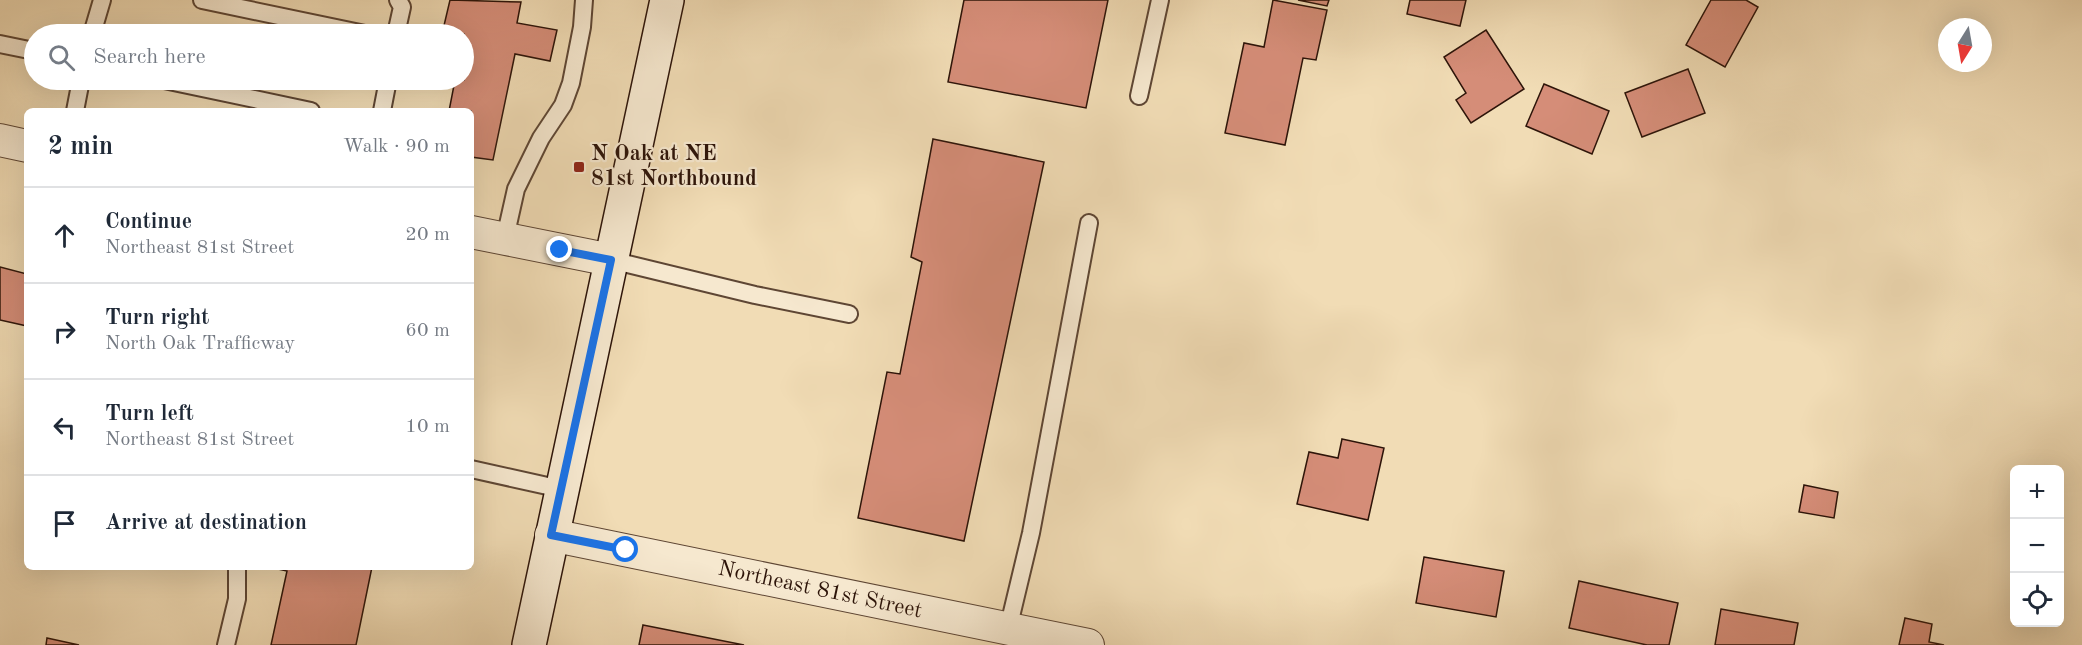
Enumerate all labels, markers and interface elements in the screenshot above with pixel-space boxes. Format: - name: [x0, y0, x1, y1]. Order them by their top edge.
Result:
- north arrow: [1938, 18, 1992, 72]
- search box: [24, 24, 474, 90]
- icon: search: [45, 41, 78, 74]
- text: Search here: [93, 46, 206, 68]
- text: 2 min: [48, 134, 113, 160]
- text: Walk · 90 m: [343, 137, 450, 157]
- place label: N Oak at NE 81st Northbound: [591, 143, 757, 190]
- marker: N Oak at NE 81st Northbound: [572, 160, 586, 174]
- text: Continue: [105, 211, 192, 233]
- icon: ahead: [48, 219, 81, 252]
- text: 20 m: [405, 225, 450, 245]
- route end: [546, 236, 572, 262]
- text: Northeast 81st Street: [105, 238, 294, 258]
- text: Turn right: [105, 307, 209, 329]
- icon: right: [48, 315, 81, 348]
- text: 60 m: [405, 321, 450, 341]
- text: North Oak Trafficway: [105, 334, 295, 354]
- text: Turn left: [105, 403, 194, 425]
- icon: left: [48, 411, 81, 444]
- text: 10 m: [405, 417, 450, 437]
- text: Northeast 81st Street: [105, 430, 294, 450]
- map controls: [2010, 465, 2064, 627]
- button: +: [2010, 465, 2064, 519]
- icon: arrive: [48, 507, 81, 540]
- text: Arrive at destination: [105, 512, 307, 534]
- button: −: [2010, 519, 2064, 573]
- route start: [612, 536, 638, 562]
- street label: Northeast 81st Street: [716, 558, 924, 622]
- button: locate: [2010, 573, 2064, 627]

